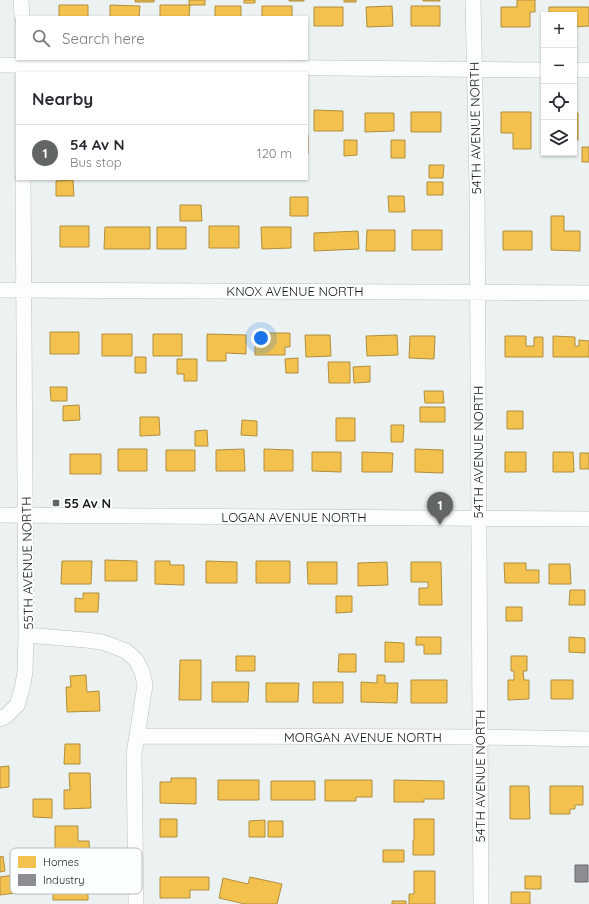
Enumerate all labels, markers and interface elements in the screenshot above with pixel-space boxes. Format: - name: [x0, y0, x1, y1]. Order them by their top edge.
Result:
- map controls: [541, 12, 577, 156]
- button: +: [541, 12, 577, 48]
- search box: [16, 16, 308, 60]
- icon: search: [30, 27, 52, 49]
- text: Search here: [62, 29, 145, 48]
- button: −: [541, 48, 577, 84]
- street label: 54TH AVENUE NORTH: [466, 61, 484, 195]
- button: locate: [541, 84, 577, 120]
- text: Nearby: [32, 88, 93, 109]
- button: layers: [541, 120, 577, 156]
- text: 54 Av N: [70, 135, 124, 154]
- text: 1: [42, 145, 48, 161]
- text: 120 m: [257, 145, 292, 161]
- text: Bus stop: [70, 154, 122, 170]
- street label: KNOX AVENUE NORTH: [226, 283, 364, 299]
- your location: [251, 328, 271, 348]
- street label: 54TH AVENUE NORTH: [470, 386, 486, 518]
- pin: 1: [427, 492, 453, 525]
- place label: 55 Av N: [64, 495, 111, 511]
- street label: 55TH AVENUE NORTH: [18, 496, 36, 630]
- marker: 55 Av N: [51, 498, 61, 508]
- street label: LOGAN AVENUE NORTH: [221, 509, 367, 525]
- street label: 54TH AVENUE NORTH: [472, 710, 488, 842]
- street label: MORGAN AVENUE NORTH: [284, 729, 442, 745]
- legend: [10, 848, 142, 894]
- text: Homes: [43, 855, 79, 869]
- text: Industry: [43, 873, 85, 887]

